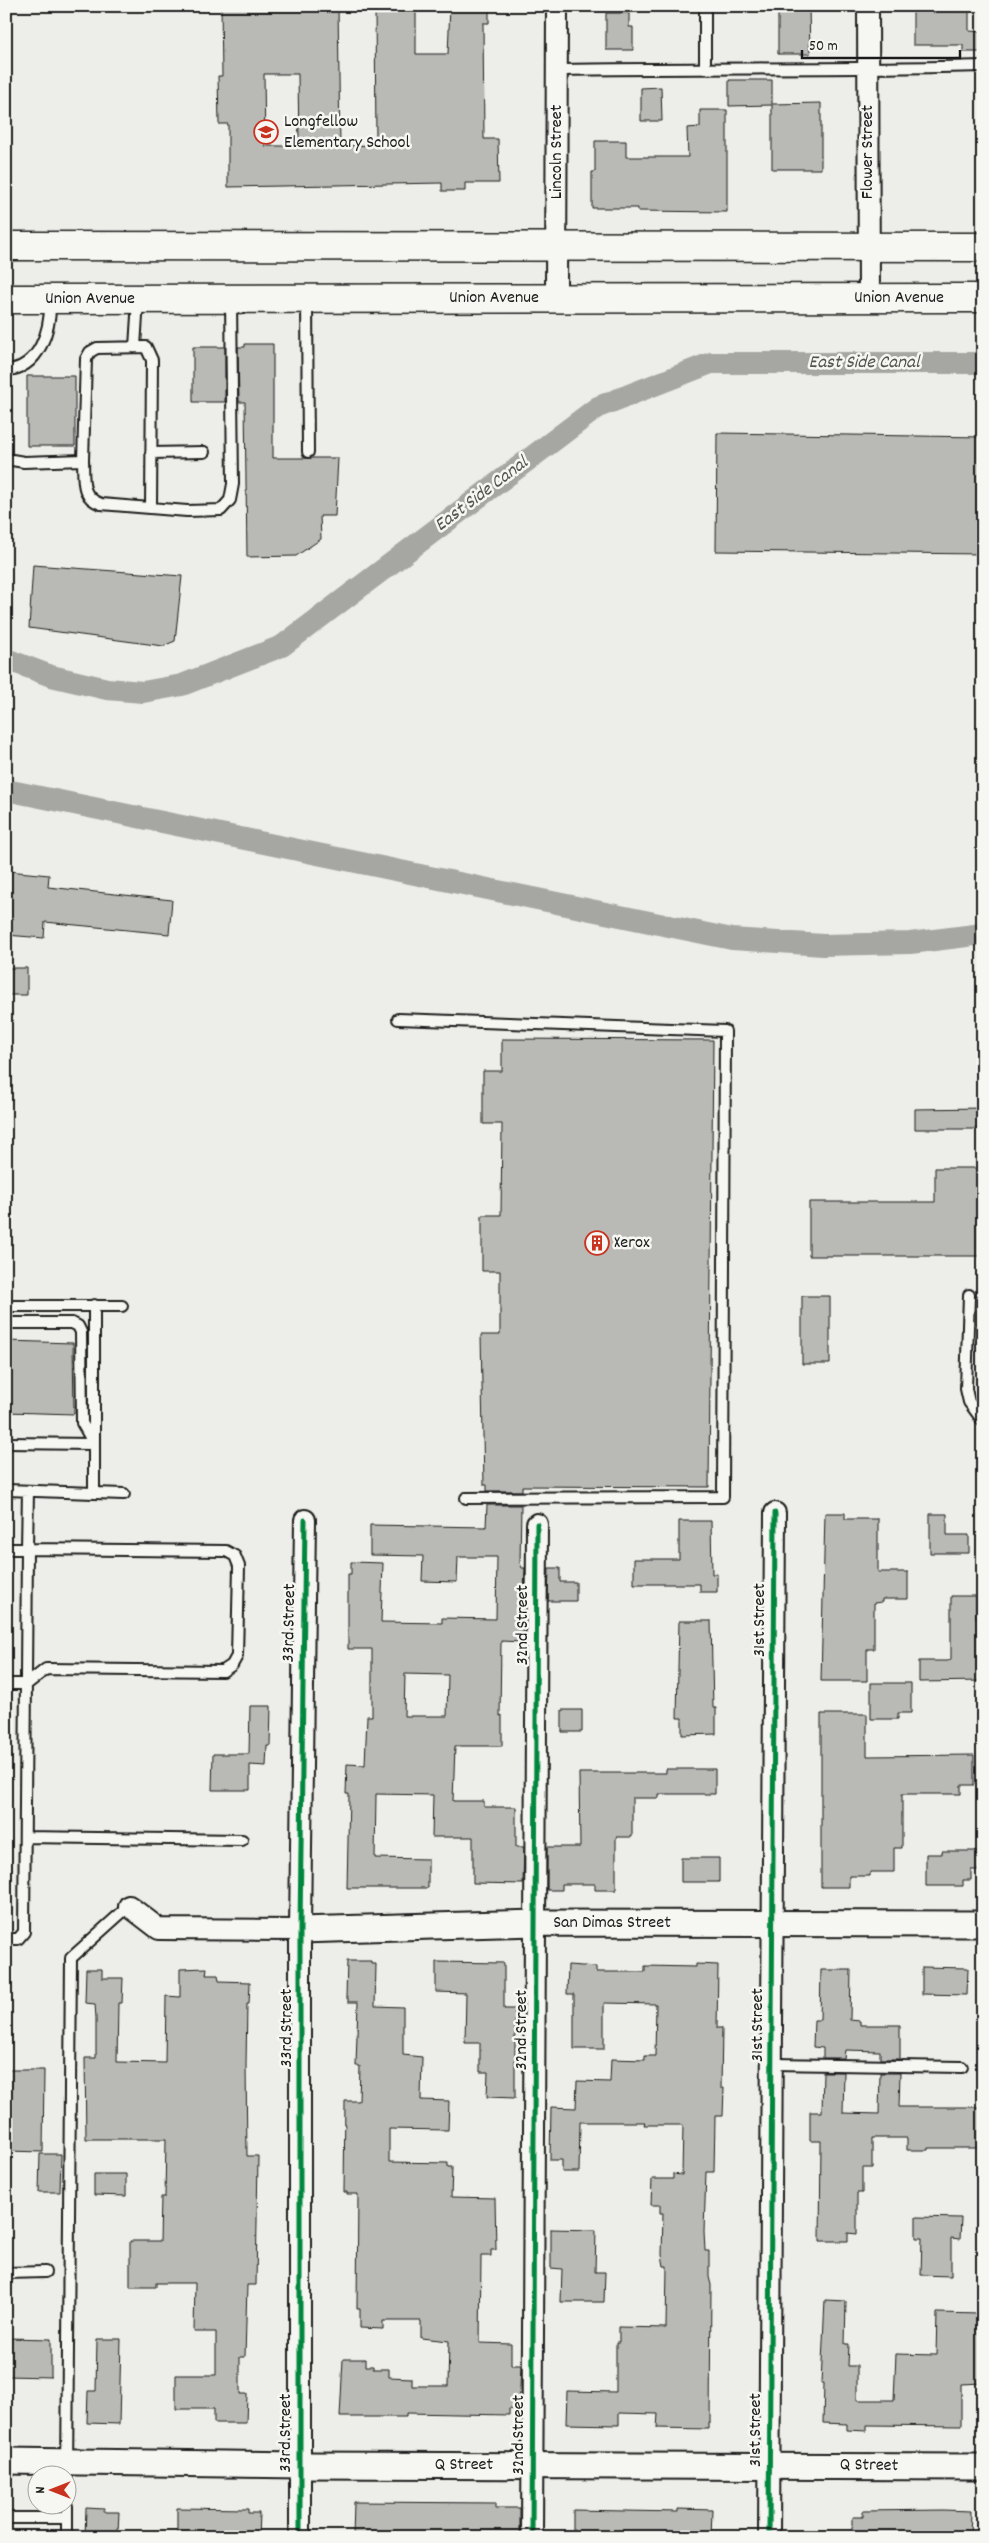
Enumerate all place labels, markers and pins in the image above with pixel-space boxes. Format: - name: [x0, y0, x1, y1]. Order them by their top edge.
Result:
- place label: Longfellow Elementary School: [284, 110, 411, 156]
- school or university icon: Longfellow Elementary School: [253, 119, 279, 145]
- building icon: Xerox: [584, 1230, 610, 1256]
- place label: Xerox: [614, 1231, 650, 1256]

